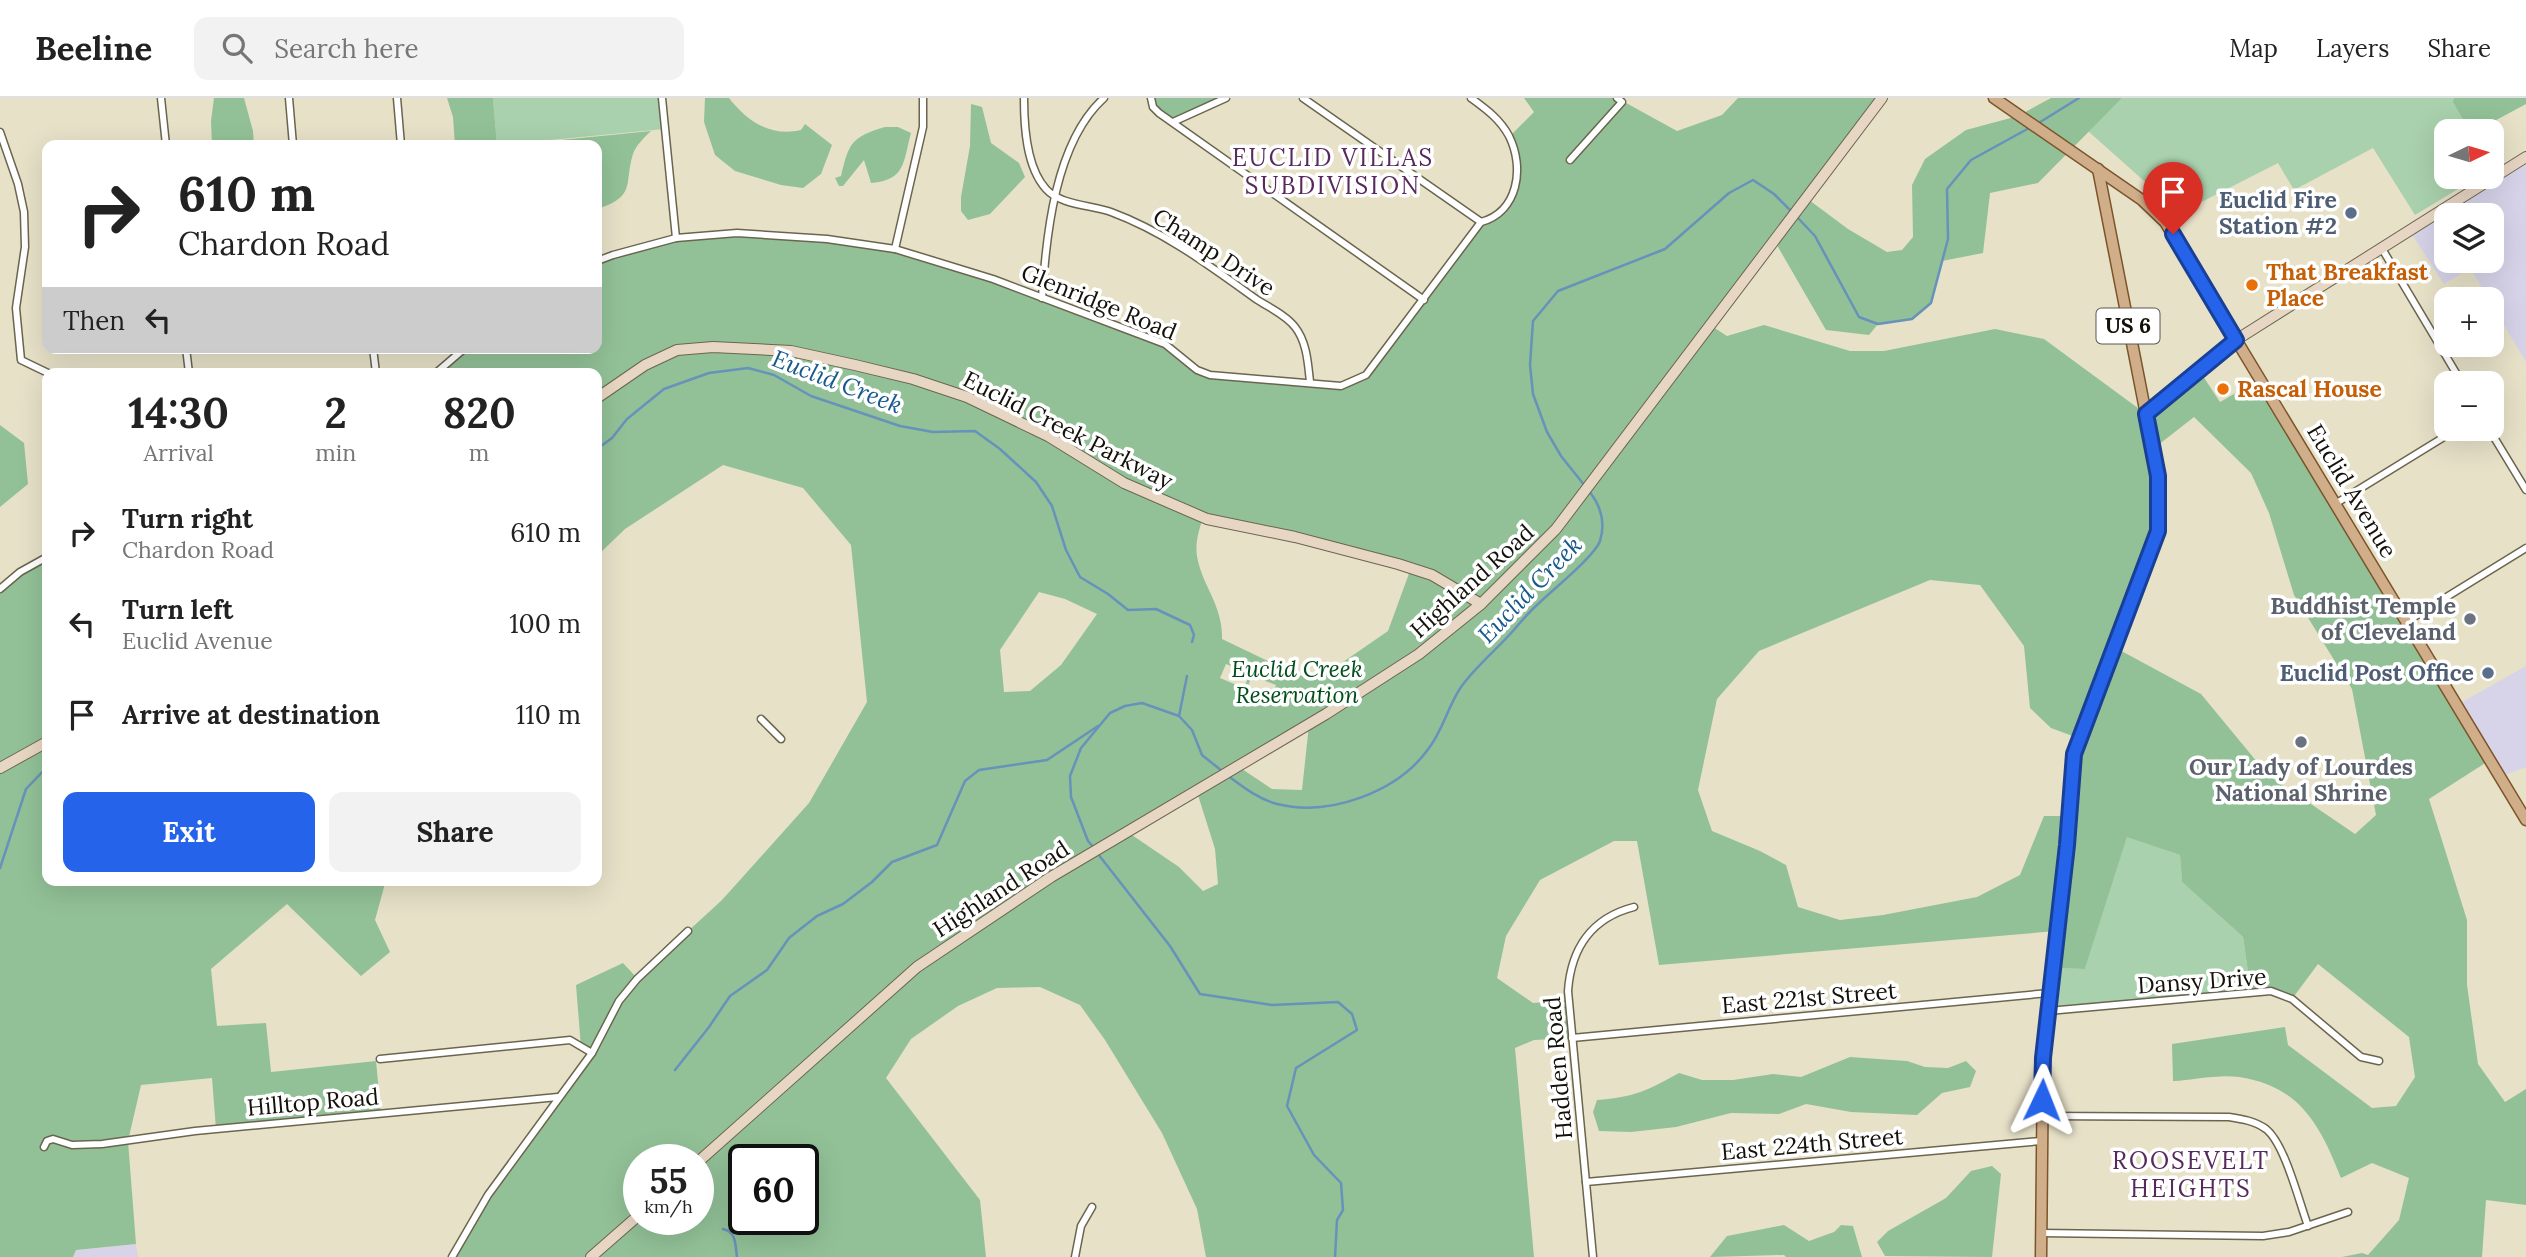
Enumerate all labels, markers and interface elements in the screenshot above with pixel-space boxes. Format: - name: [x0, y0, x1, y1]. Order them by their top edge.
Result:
- search box: [194, 17, 684, 80]
- text: Beeline: [35, 27, 152, 69]
- icon: search: [218, 29, 256, 67]
- text: Search here: [274, 32, 419, 65]
- text: Map: [2229, 33, 2278, 64]
- text: Layers: [2316, 33, 2389, 64]
- text: Share: [2427, 33, 2491, 64]
- north arrow: [2434, 119, 2504, 189]
- map controls: [2434, 119, 2504, 441]
- district label: EUCLID VILLAS SUBDIVISION: [1232, 142, 1434, 201]
- text: 610 m: [178, 162, 315, 224]
- pin: [2143, 162, 2203, 234]
- icon: right: [63, 168, 154, 259]
- icon: arrive: [2154, 173, 2192, 211]
- place label: Euclid Fire Station #2: [2219, 185, 2337, 240]
- street label: Champ Drive: [1148, 201, 1281, 302]
- button: layers: [2434, 203, 2504, 273]
- marker: Euclid Fire Station #2: [2343, 205, 2359, 221]
- text: Chardon Road: [178, 223, 390, 264]
- street label: Glenridge Road: [1017, 257, 1181, 346]
- place label: That Breakfast Place: [2266, 257, 2429, 312]
- marker: That Breakfast Place: [2244, 277, 2260, 293]
- button: +: [2434, 287, 2504, 357]
- icon: left: [139, 301, 177, 339]
- text: Then: [63, 304, 125, 337]
- road number: US 6: [2096, 308, 2160, 344]
- water label: Euclid Creek: [768, 343, 907, 421]
- street label: Euclid Creek Parkway: [958, 364, 1179, 495]
- button: −: [2434, 371, 2504, 441]
- place label: Rascal House: [2237, 374, 2382, 403]
- marker: Rascal House: [2215, 381, 2231, 397]
- text: 14:30: [128, 386, 229, 440]
- text: 2: [325, 386, 347, 440]
- text: 820: [443, 386, 516, 440]
- street label: Euclid Avenue: [2301, 419, 2404, 563]
- text: Arrival: [144, 438, 214, 467]
- text: min: [315, 438, 356, 467]
- text: m: [469, 438, 489, 467]
- text: Turn right: [122, 502, 253, 535]
- icon: right: [63, 514, 101, 552]
- text: 610 m: [510, 516, 581, 549]
- street label: Highland Road: [1404, 517, 1540, 644]
- water label: Euclid Creek: [1471, 530, 1588, 650]
- text: Chardon Road: [122, 535, 274, 564]
- place label: Buddhist Temple of Cleveland: [2270, 591, 2456, 646]
- text: Turn left: [122, 593, 233, 626]
- icon: left: [63, 605, 101, 643]
- text: 100 m: [509, 607, 581, 640]
- marker: Buddhist Temple of Cleveland: [2462, 611, 2478, 627]
- text: Euclid Avenue: [122, 626, 273, 655]
- park label: Euclid Creek Reservation: [1231, 654, 1363, 709]
- place label: Euclid Post Office: [2279, 658, 2474, 687]
- marker: Euclid Post Office: [2480, 665, 2496, 681]
- icon: arrive: [63, 696, 101, 734]
- text: Arrive at destination: [122, 698, 380, 731]
- text: 110 m: [516, 698, 581, 731]
- marker: Our Lady of Lourdes National Shrine: [2293, 734, 2309, 750]
- place label: Our Lady of Lourdes National Shrine: [2189, 752, 2413, 807]
- button: Exit: [63, 792, 315, 872]
- button: Share: [329, 792, 581, 872]
- street label: Highland Road: [927, 834, 1074, 943]
- street label: Dansy Drive: [2137, 962, 2267, 999]
- street label: East 221st Street: [1720, 975, 1898, 1020]
- street label: Hadden Road: [1537, 995, 1578, 1141]
- position arrow: [2005, 1063, 2079, 1137]
- street label: Hilltop Road: [246, 1081, 380, 1122]
- street label: East 224th Street: [1720, 1121, 1904, 1166]
- speed limit sign: 60: [728, 1144, 819, 1235]
- district label: ROOSEVELT HEIGHTS: [2112, 1145, 2270, 1204]
- text: 55: [650, 1158, 687, 1203]
- text: km/h: [644, 1195, 693, 1218]

